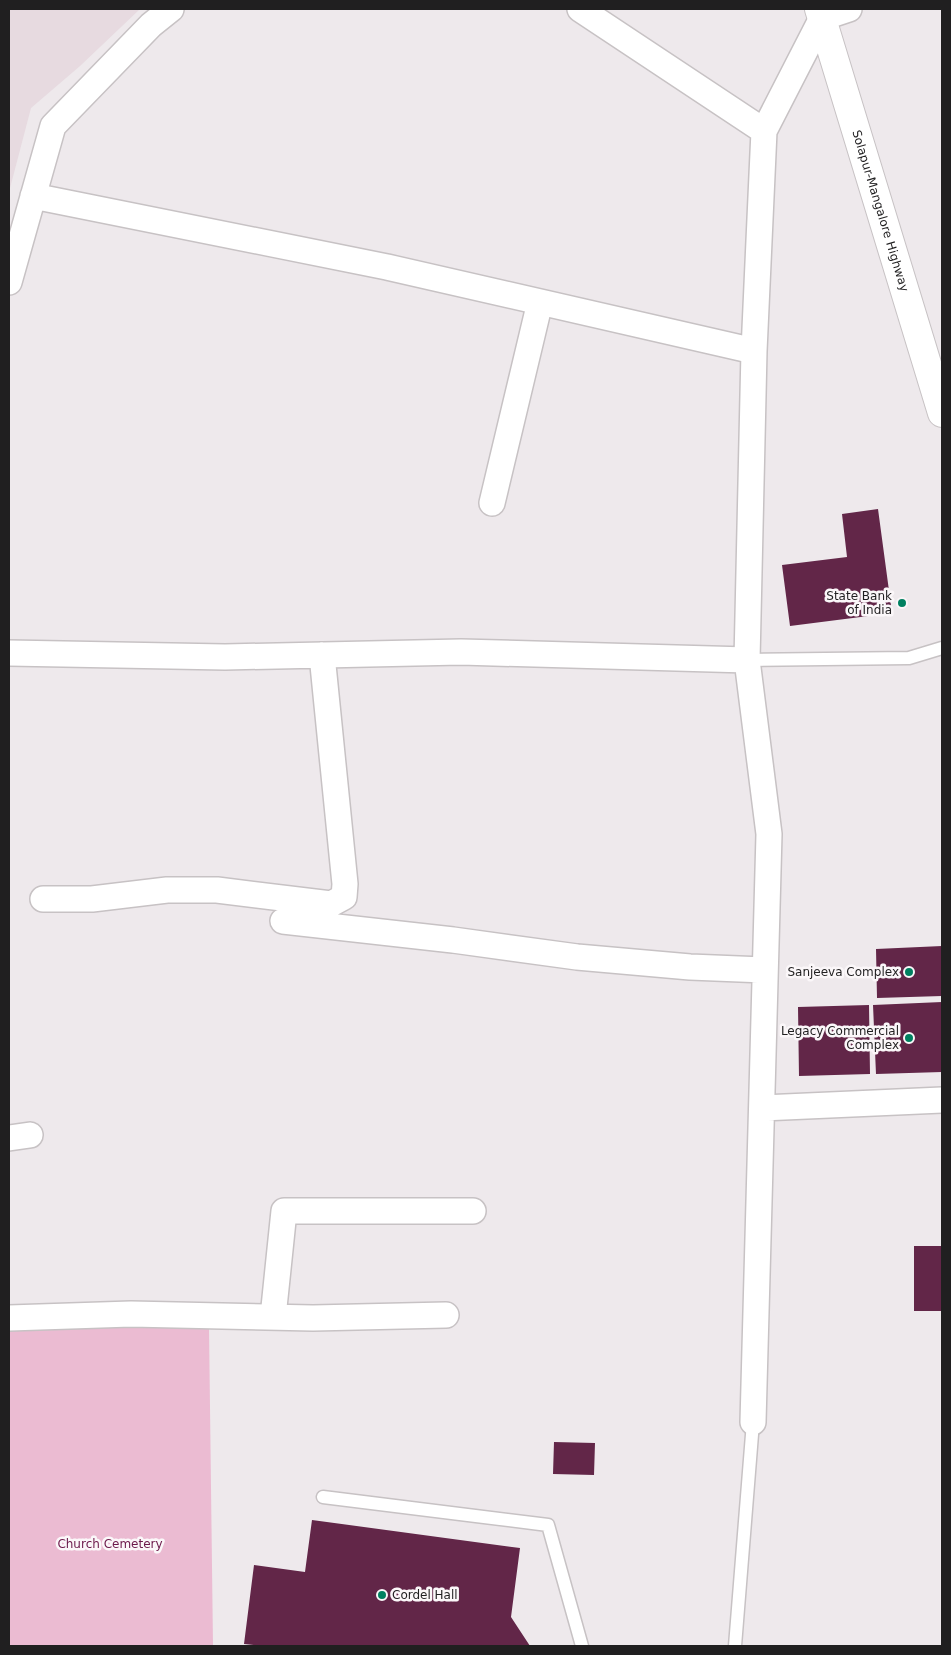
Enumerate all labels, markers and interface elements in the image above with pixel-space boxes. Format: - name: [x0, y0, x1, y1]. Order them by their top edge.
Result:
- street label: Solapur-Mangalore Highway: [849, 128, 912, 293]
- place label: State Bank of India: [826, 589, 892, 617]
- marker: State Bank of India: [896, 597, 908, 609]
- place label: Sanjeeva Complex: [787, 965, 899, 979]
- marker: Sanjeeva Complex: [903, 966, 915, 978]
- place label: Legacy Commercial Complex: [781, 1024, 899, 1052]
- marker: Legacy Commercial Complex: [903, 1032, 915, 1044]
- park label: Church Cemetery: [57, 1537, 163, 1551]
- place label: Cordel Hall: [392, 1588, 458, 1602]
- marker: Cordel Hall: [376, 1589, 388, 1601]

